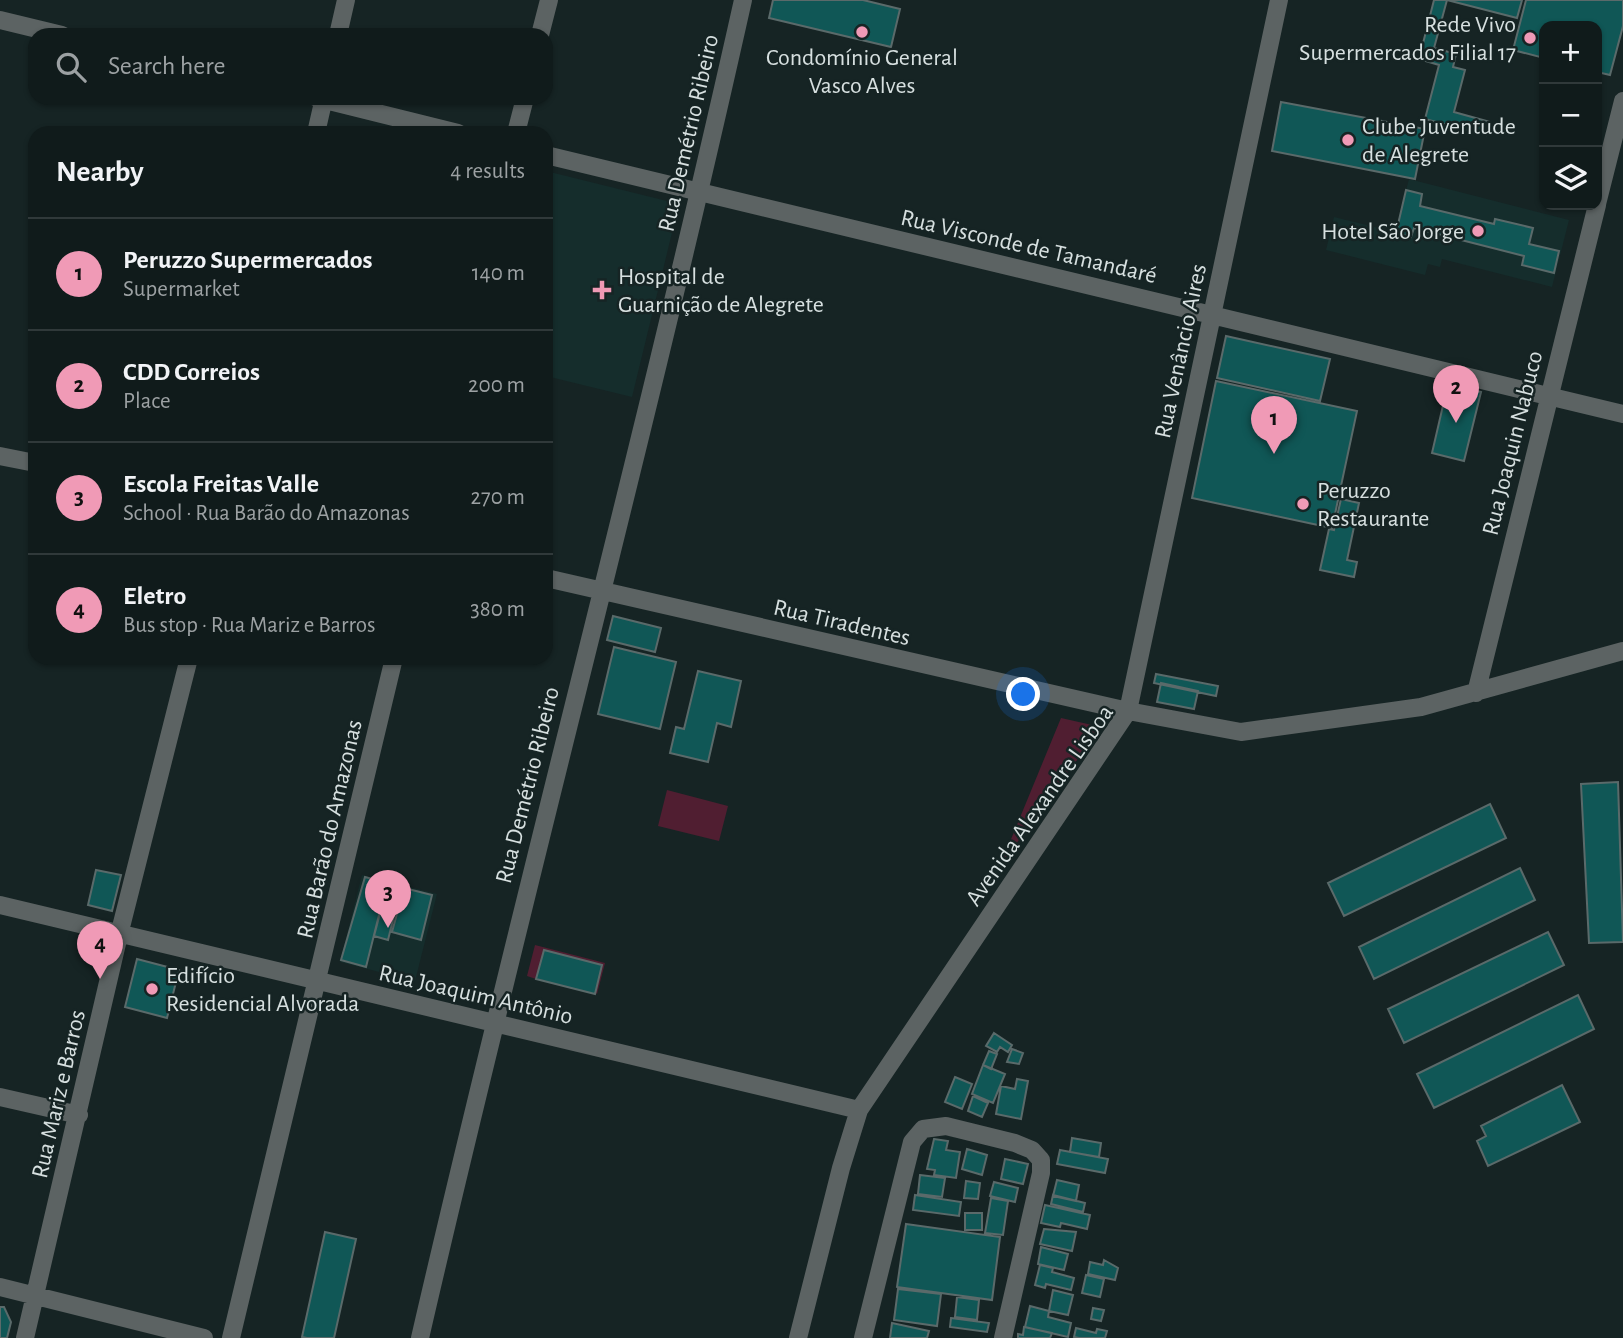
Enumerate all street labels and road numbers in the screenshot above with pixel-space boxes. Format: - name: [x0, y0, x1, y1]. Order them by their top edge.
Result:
- street label: Rua Demétrio Ribeiro: [655, 32, 723, 234]
- street label: Rua Visconde de Tamandaré: [898, 206, 1159, 288]
- street label: Rua Venâncio Aires: [1151, 262, 1211, 440]
- street label: Rua Joaquin Nabuco: [1478, 349, 1547, 538]
- street label: Rua Tiradentes: [771, 596, 912, 650]
- street label: Rua Demétrio Ribeiro: [492, 684, 564, 886]
- street label: Avenida Alexandre Lisboa: [961, 701, 1118, 910]
- street label: Rua Barão do Amazonas: [293, 718, 367, 941]
- street label: Rua Joaquim Antônio: [376, 961, 575, 1029]
- street label: Rua Mariz e Barros: [28, 1008, 90, 1181]

